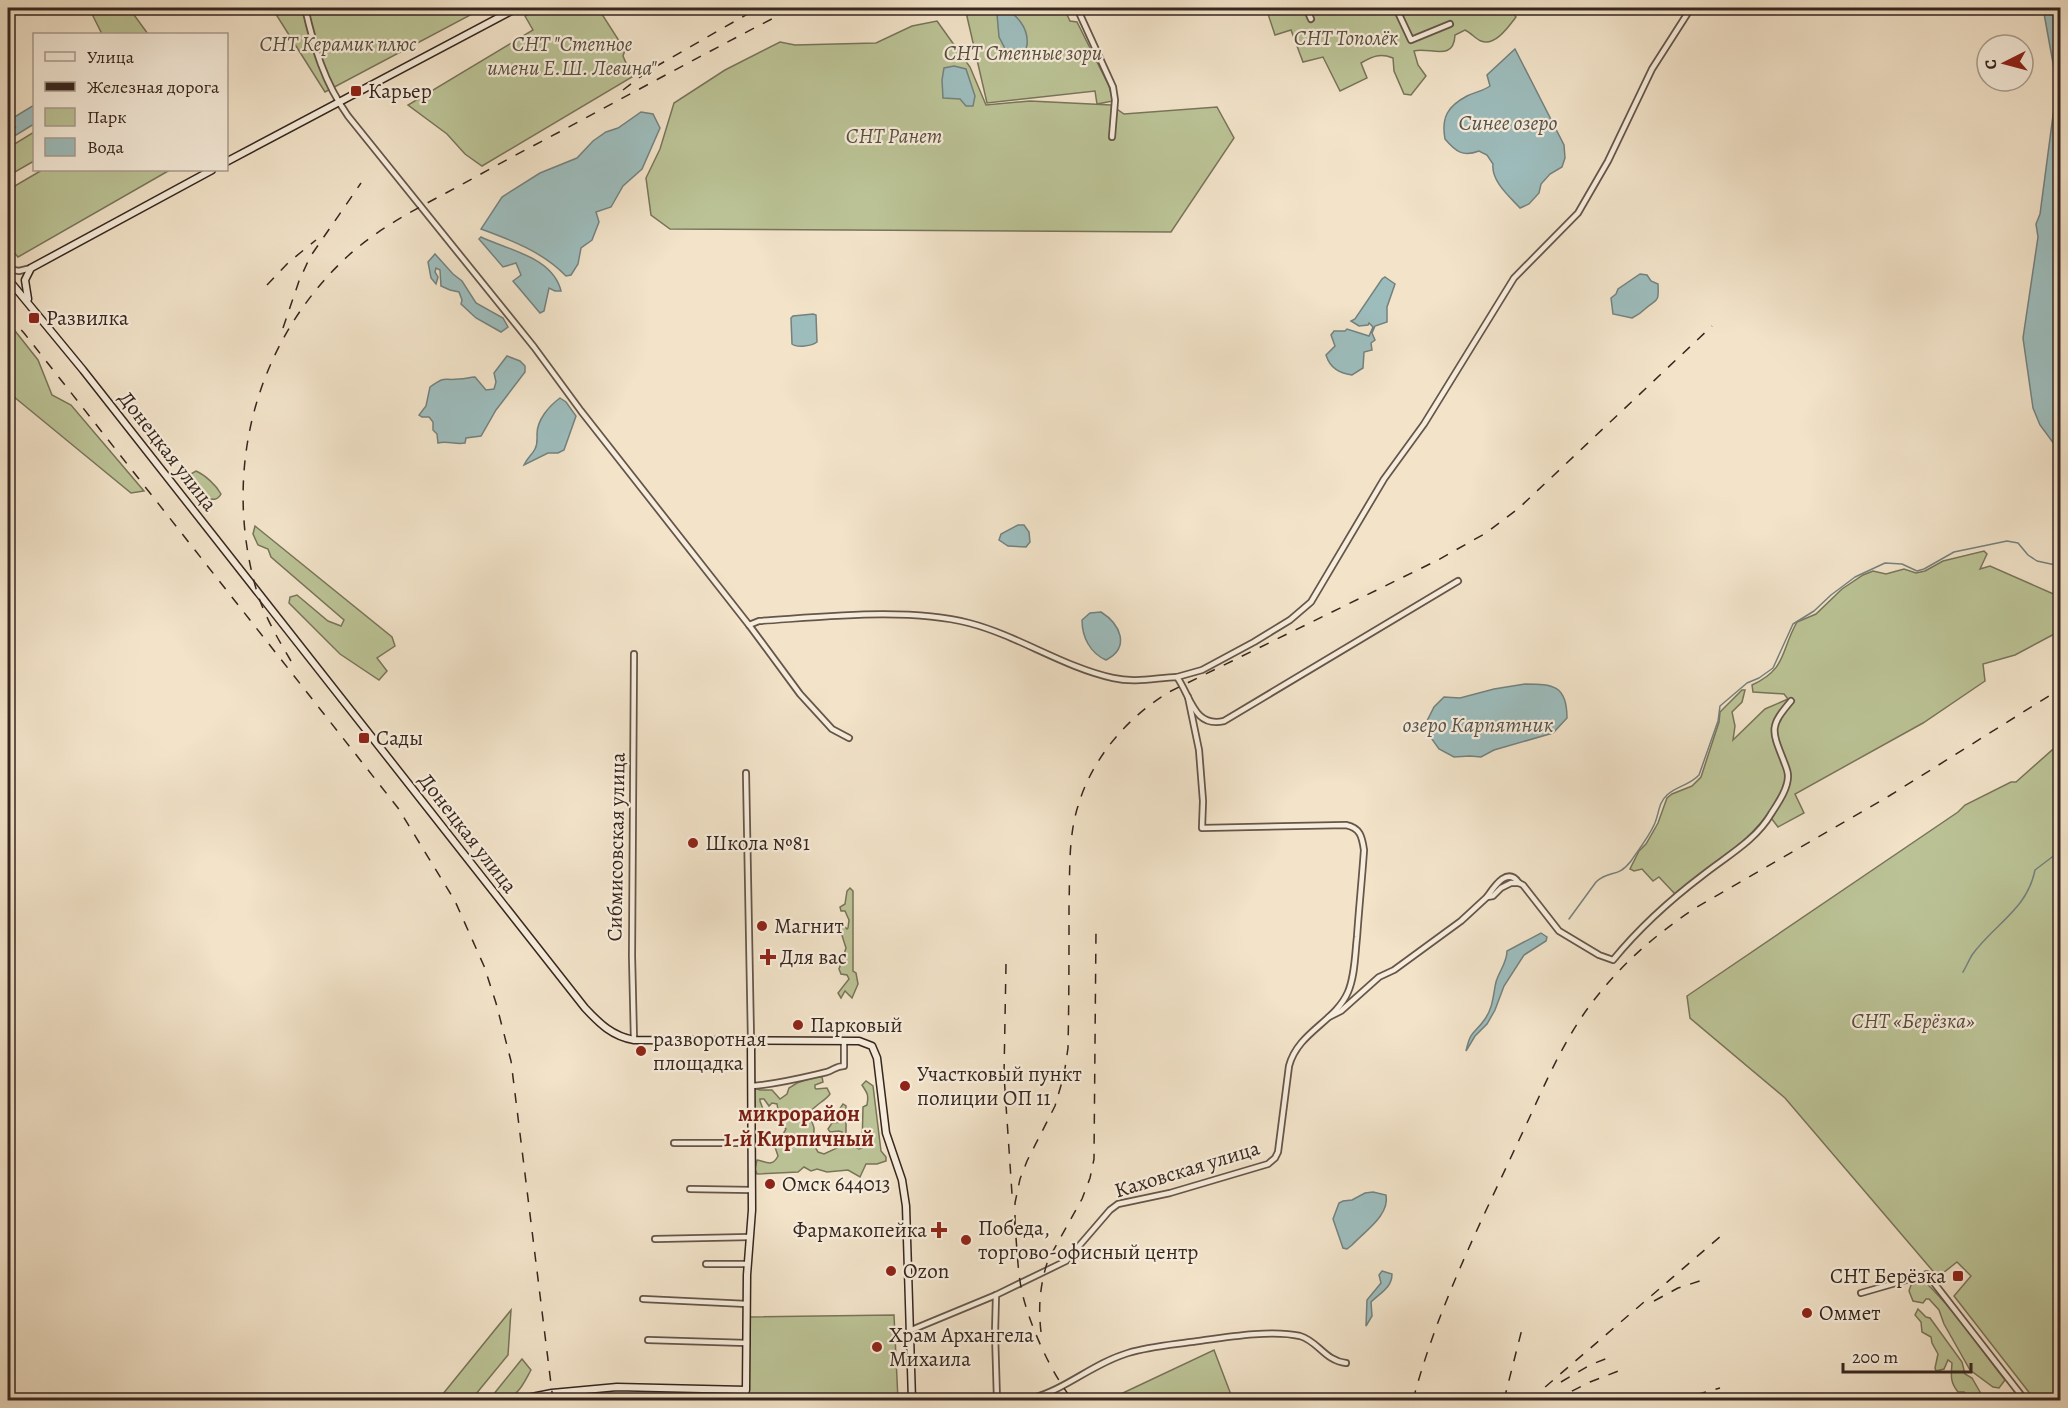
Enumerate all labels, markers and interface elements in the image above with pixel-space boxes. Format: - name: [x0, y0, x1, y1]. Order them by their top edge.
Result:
- park label: СНТ Тополёк: [1294, 24, 1398, 52]
- park label: СНТ Керамик плюс: [260, 30, 417, 58]
- park label: СНТ "Степное имени Е.Ш. Левина": [487, 30, 657, 82]
- legend: [33, 33, 228, 171]
- north arrow: [1975, 33, 2035, 93]
- park label: СНТ Степные зори: [944, 39, 1102, 67]
- text: Улица: [87, 45, 135, 69]
- text: С: [1980, 58, 2003, 71]
- text: Железная дорога: [87, 75, 220, 99]
- place label: Карьер: [368, 77, 432, 105]
- marker: Карьер: [349, 84, 363, 98]
- text: Парк: [87, 105, 127, 129]
- water label: Синее озеро: [1458, 108, 1558, 138]
- park label: СНТ Ранет: [846, 122, 942, 150]
- text: Вода: [87, 135, 125, 159]
- place label: Развилка: [46, 304, 129, 332]
- marker: Развилка: [27, 311, 41, 325]
- street label: Донецкая улица: [112, 385, 224, 517]
- water label: озеро Карпятник: [1403, 710, 1553, 740]
- place label: Сады: [376, 724, 423, 752]
- marker: Сады: [357, 731, 371, 745]
- street label: Сибмисовская улица: [600, 752, 632, 942]
- street label: Донецкая улица: [412, 767, 524, 899]
- place label: Школа №81: [705, 829, 810, 857]
- marker: Школа №81: [686, 836, 700, 850]
- place label: Магнит: [774, 912, 844, 940]
- marker: Магнит: [755, 919, 769, 933]
- place label: Для вас: [780, 943, 847, 971]
- marker: Для вас: [761, 950, 775, 964]
- park label: СНТ «Берёзка»: [1851, 1007, 1975, 1035]
- place label: Парковый: [810, 1011, 903, 1039]
- marker: Парковый: [791, 1018, 805, 1032]
- place label: разворотная площадка: [653, 1025, 766, 1077]
- marker: разворотная площадка: [634, 1044, 648, 1058]
- place label: Участковый пункт полиции ОП 11: [917, 1060, 1082, 1112]
- marker: Участковый пункт полиции ОП 11: [898, 1079, 912, 1093]
- district label: микрорайон 1-й Кирпичный: [724, 1099, 874, 1154]
- street label: Каховская улица: [1111, 1134, 1263, 1204]
- place label: Омск 644013: [782, 1170, 891, 1198]
- marker: Омск 644013: [763, 1177, 777, 1191]
- place label: Победа, торгово-офисный центр: [978, 1214, 1198, 1266]
- place label: Фармакопейка: [793, 1216, 927, 1244]
- marker: Фармакопейка: [932, 1223, 946, 1237]
- marker: Победа, торгово-офисный центр: [959, 1233, 973, 1247]
- place label: Ozon: [903, 1257, 949, 1285]
- place label: СНТ Берёзка: [1830, 1262, 1946, 1290]
- marker: Ozon: [884, 1264, 898, 1278]
- marker: СНТ Берёзка: [1951, 1269, 1965, 1283]
- place label: Оммет: [1819, 1299, 1881, 1327]
- marker: Оммет: [1800, 1306, 1814, 1320]
- place label: Храм Архангела Михаила: [889, 1321, 1034, 1373]
- scale bar: [1843, 1336, 1970, 1374]
- marker: Храм Архангела Михаила: [870, 1340, 884, 1354]
- text: 200 m: [1852, 1345, 1898, 1369]

